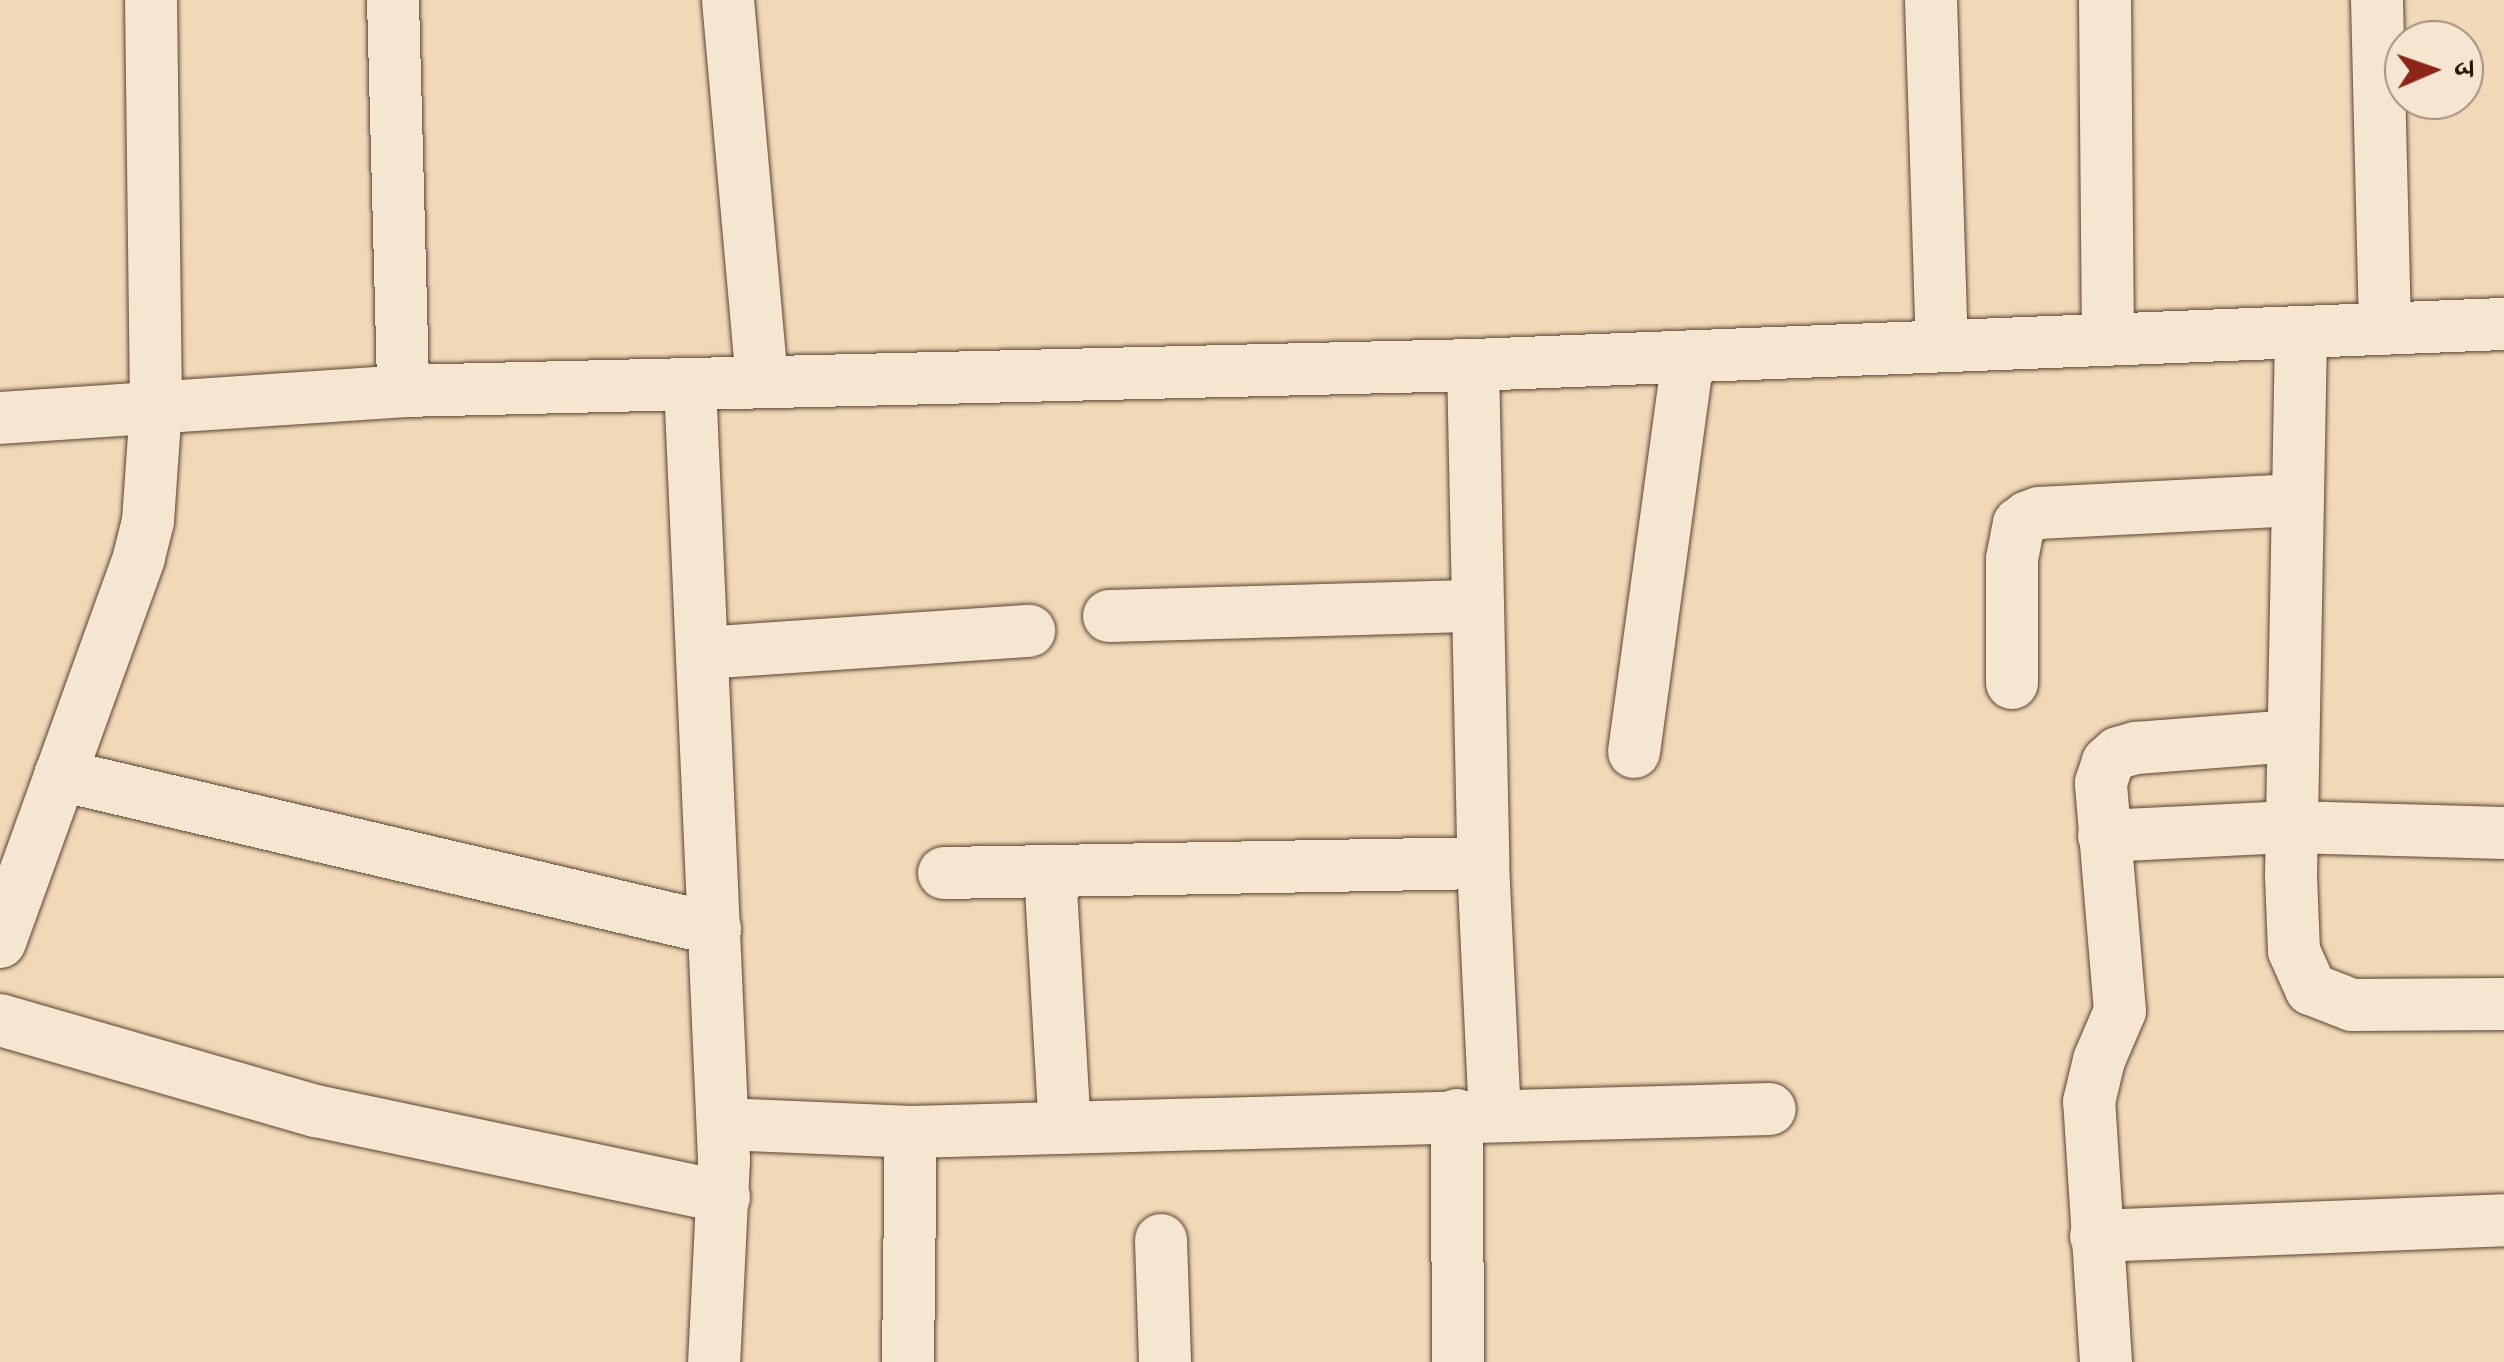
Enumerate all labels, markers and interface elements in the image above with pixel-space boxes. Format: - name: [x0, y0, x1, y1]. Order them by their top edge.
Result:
- north arrow: [2384, 20, 2484, 120]
- text: उ: [2445, 61, 2480, 77]

